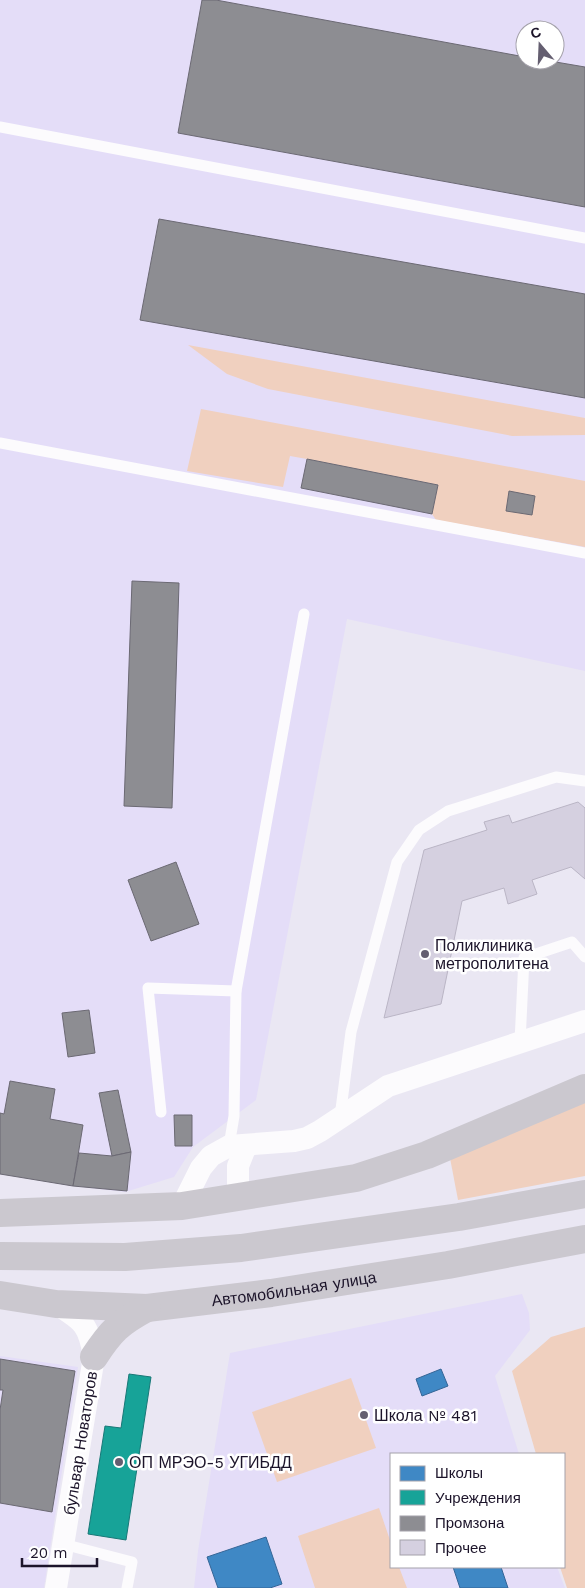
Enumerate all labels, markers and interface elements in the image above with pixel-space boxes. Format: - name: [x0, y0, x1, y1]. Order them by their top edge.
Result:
- north arrow: [515, 20, 565, 70]
- text: С: [528, 23, 543, 42]
- place label: Поликлиника метрополитена: [435, 936, 549, 973]
- marker: Поликлиника метрополитена: [419, 948, 431, 960]
- street label: Автомобильная улица: [210, 1267, 378, 1310]
- street label: бульвар Новаторов: [60, 1370, 101, 1516]
- place label: Школа № 481: [374, 1406, 477, 1425]
- marker: Школа № 481: [358, 1409, 370, 1421]
- place label: ОП МРЭО-5 УГИБДД: [129, 1453, 292, 1472]
- legend: [390, 1453, 565, 1568]
- marker: ОП МРЭО-5 УГИБДД: [113, 1456, 125, 1468]
- text: Школы: [435, 1464, 483, 1482]
- text: Учреждения: [435, 1489, 521, 1507]
- text: Промзона: [435, 1514, 505, 1532]
- scale bar: [22, 1536, 98, 1568]
- text: Прочее: [435, 1539, 487, 1557]
- text: 20 m: [30, 1544, 68, 1562]

